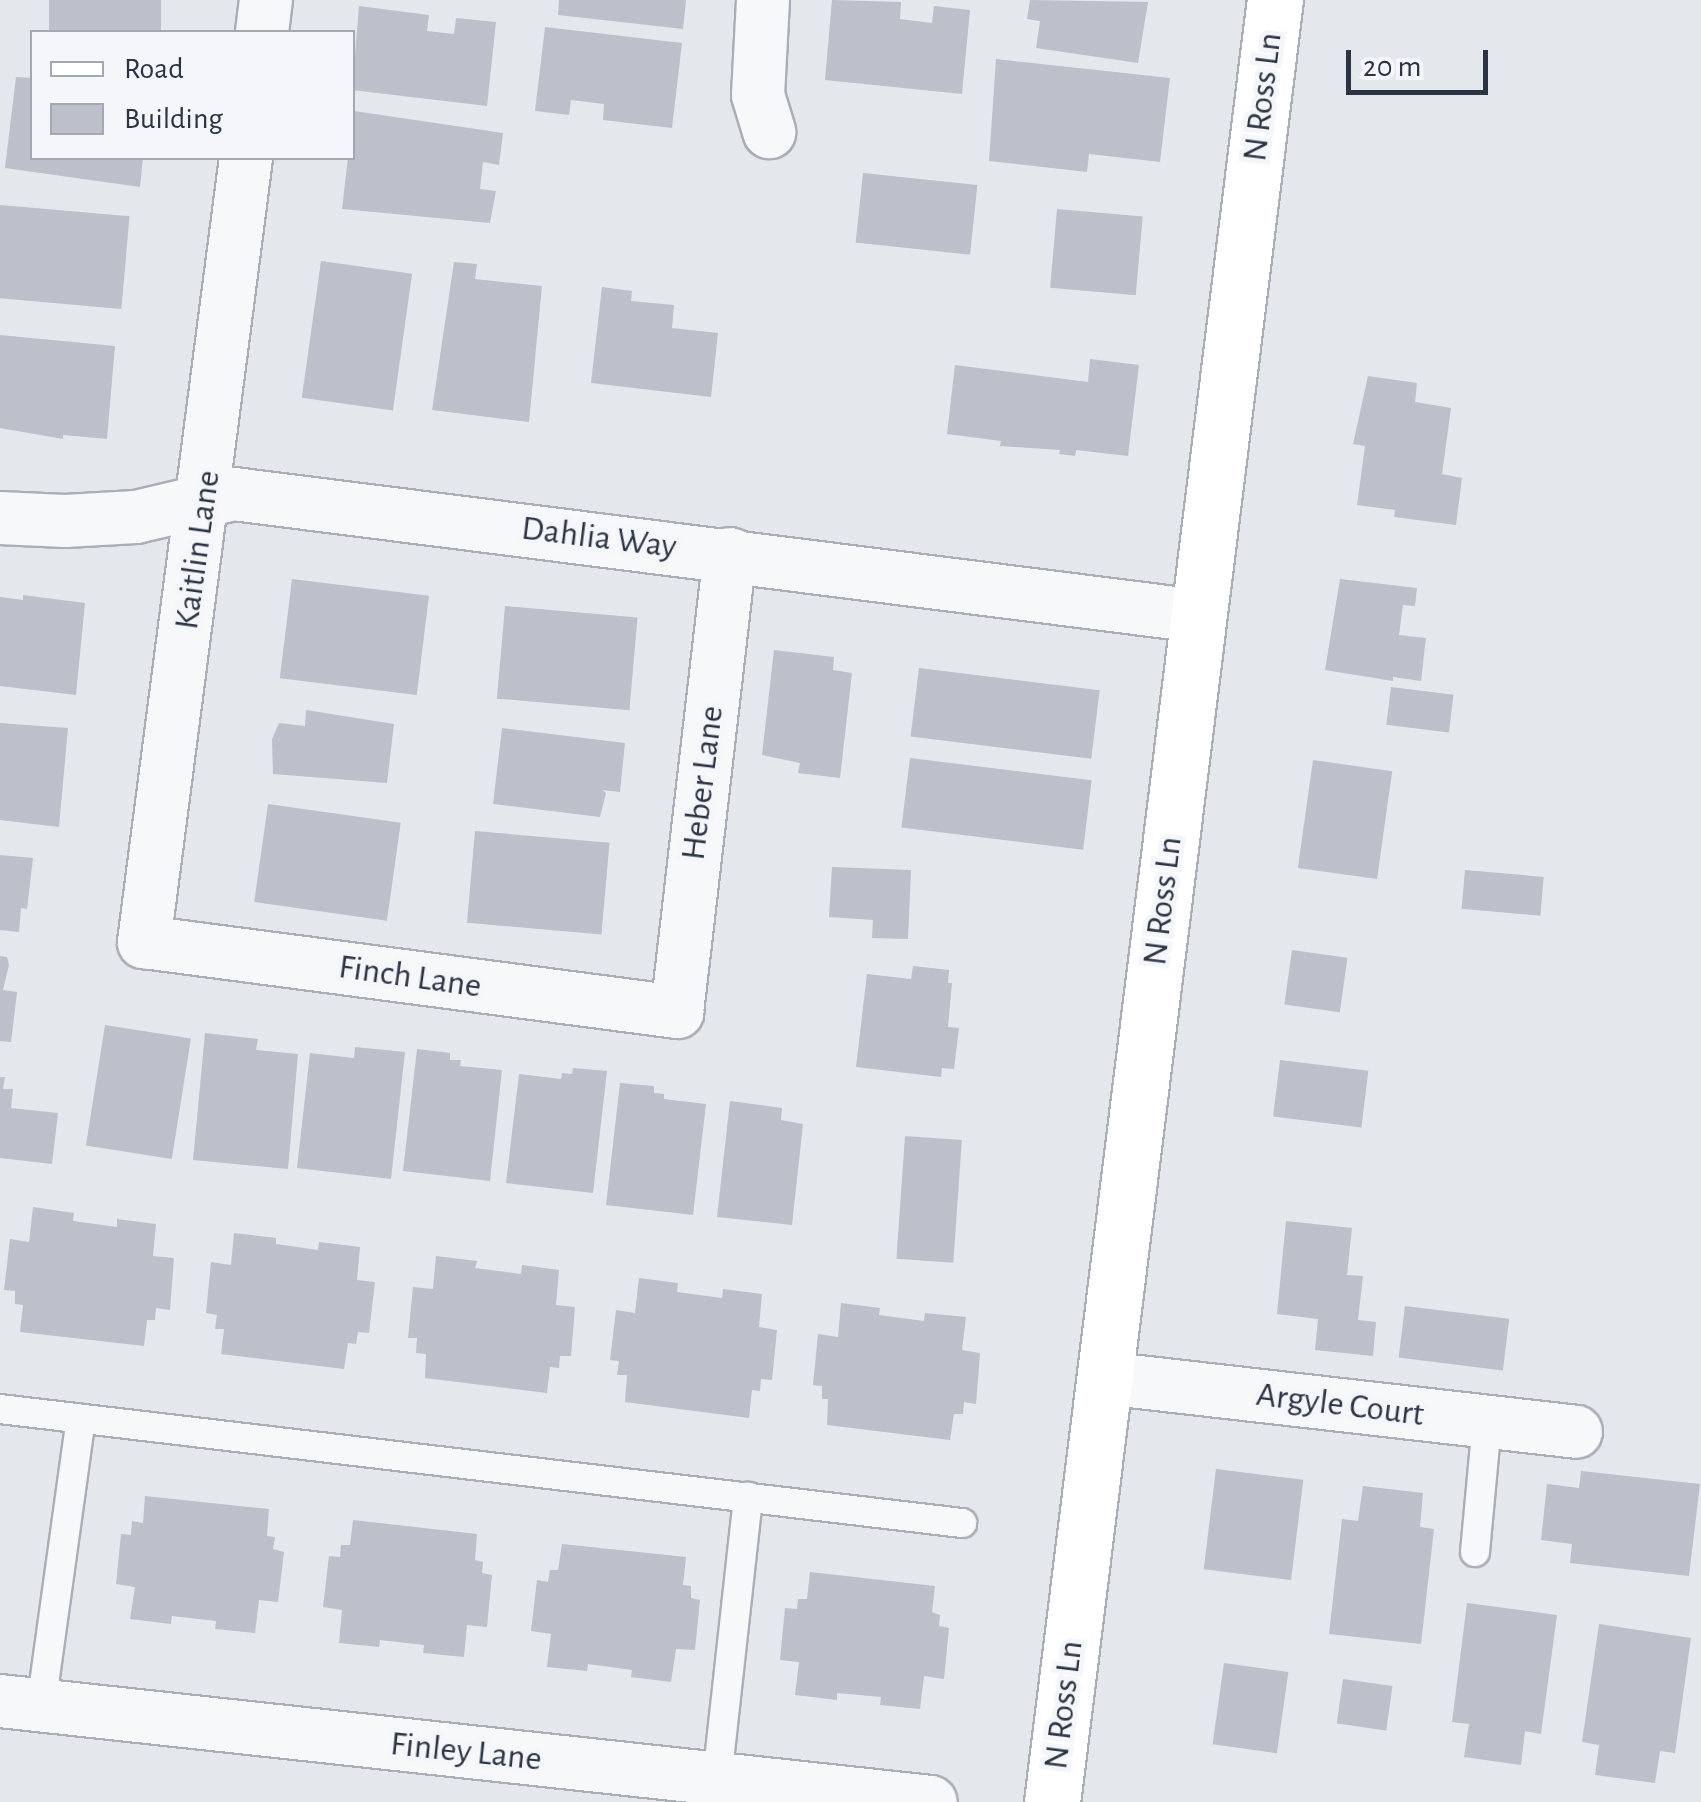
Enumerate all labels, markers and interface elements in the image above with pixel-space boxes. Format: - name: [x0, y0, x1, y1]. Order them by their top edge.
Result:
- legend: [30, 30, 355, 160]
- street label: N Ross Ln: [1234, 30, 1292, 164]
- scale bar: [1351, 30, 1494, 92]
- text: 20 m: [1363, 52, 1421, 82]
- text: Road: [124, 54, 184, 84]
- text: Building: [124, 104, 223, 134]
- street label: Kaitlin Lane: [166, 468, 230, 632]
- street label: Dahlia Way: [519, 508, 679, 568]
- street label: Heber Lane: [673, 703, 733, 863]
- street label: N Ross Ln: [1134, 834, 1192, 968]
- street label: Finch Lane: [336, 946, 484, 1008]
- street label: Argyle Court: [1254, 1374, 1426, 1436]
- street label: N Ross Ln: [1035, 1638, 1093, 1772]
- street label: Finley Lane: [388, 1723, 544, 1781]

